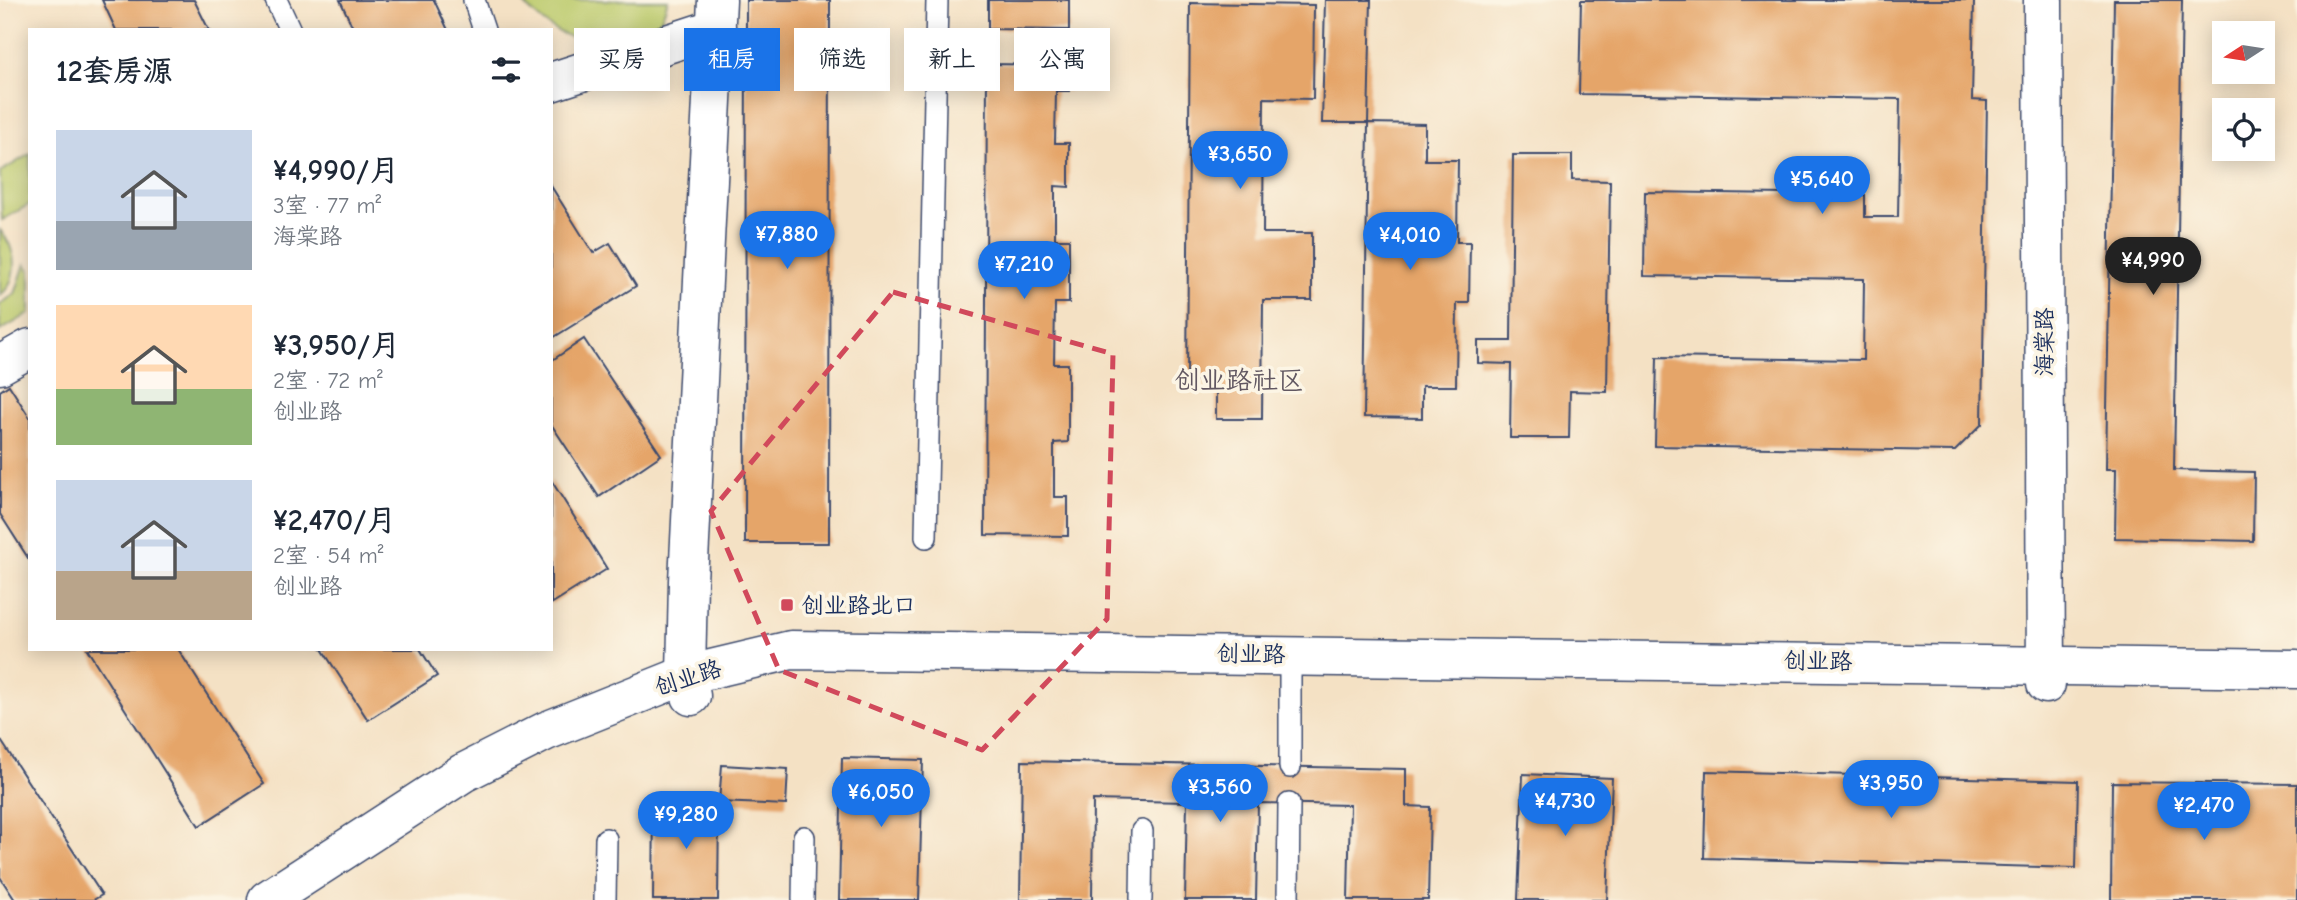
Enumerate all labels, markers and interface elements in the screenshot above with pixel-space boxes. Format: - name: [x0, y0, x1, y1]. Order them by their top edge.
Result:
- north arrow: [2212, 21, 2275, 84]
- map controls: [2212, 21, 2275, 161]
- chip: 买房: [574, 28, 670, 91]
- chip: 租房: [684, 28, 780, 91]
- chip: 筛选: [794, 28, 890, 91]
- chip: 新上: [904, 28, 1000, 91]
- chip: 公寓: [1014, 28, 1110, 91]
- icon: filters: [487, 51, 525, 89]
- text: 12套房源: [56, 54, 173, 89]
- button: locate: [2212, 98, 2275, 161]
- pin: ¥3,650: [1183, 132, 1297, 191]
- text: ¥3,650: [1208, 140, 1272, 167]
- text: ¥4,990/月: [273, 153, 399, 188]
- pin: ¥5,640: [1765, 156, 1879, 216]
- icon: home: [112, 158, 196, 242]
- text: ¥5,640: [1790, 165, 1854, 192]
- text: 3室 · 77 m²: [273, 192, 381, 219]
- pin: ¥7,880: [730, 212, 844, 271]
- pin: ¥4,010: [1353, 212, 1467, 272]
- text: ¥7,880: [756, 220, 818, 247]
- text: ¥4,010: [1379, 221, 1441, 248]
- text: 海棠路: [273, 223, 342, 250]
- pin: ¥4,990: [2096, 238, 2210, 297]
- pin: ¥7,210: [967, 242, 1081, 301]
- text: ¥4,990: [2121, 246, 2185, 273]
- text: ¥7,210: [994, 250, 1054, 277]
- street label: 海棠路: [2031, 308, 2058, 377]
- text: ¥3,950/月: [273, 328, 400, 363]
- icon: home: [112, 333, 196, 417]
- district label: 创业路社区: [1174, 366, 1304, 396]
- text: 2室 · 72 m²: [273, 367, 383, 394]
- text: 创业路: [273, 398, 342, 425]
- text: ¥2,470/月: [273, 503, 396, 538]
- icon: home: [112, 508, 196, 592]
- text: 2室 · 54 m²: [273, 542, 383, 569]
- text: 创业路: [273, 573, 342, 600]
- place label: 创业路北口: [801, 592, 916, 619]
- marker: 创业路北口: [779, 597, 795, 613]
- street label: 创业路: [1216, 640, 1286, 668]
- street label: 创业路: [1783, 647, 1853, 675]
- street label: 创业路: [651, 654, 725, 702]
- pin: ¥3,950: [1834, 760, 1948, 820]
- pin: ¥3,560: [1163, 764, 1277, 824]
- text: ¥3,950: [1859, 769, 1923, 796]
- pin: ¥6,050: [824, 770, 938, 829]
- text: ¥3,560: [1188, 773, 1252, 800]
- text: ¥6,050: [848, 778, 914, 805]
- pin: ¥4,730: [1508, 778, 1622, 838]
- pin: ¥2,470: [2147, 782, 2261, 842]
- text: ¥4,730: [1534, 787, 1596, 814]
- text: ¥2,470: [2173, 791, 2235, 818]
- pin: ¥9,280: [629, 792, 743, 851]
- text: ¥9,280: [654, 800, 718, 827]

